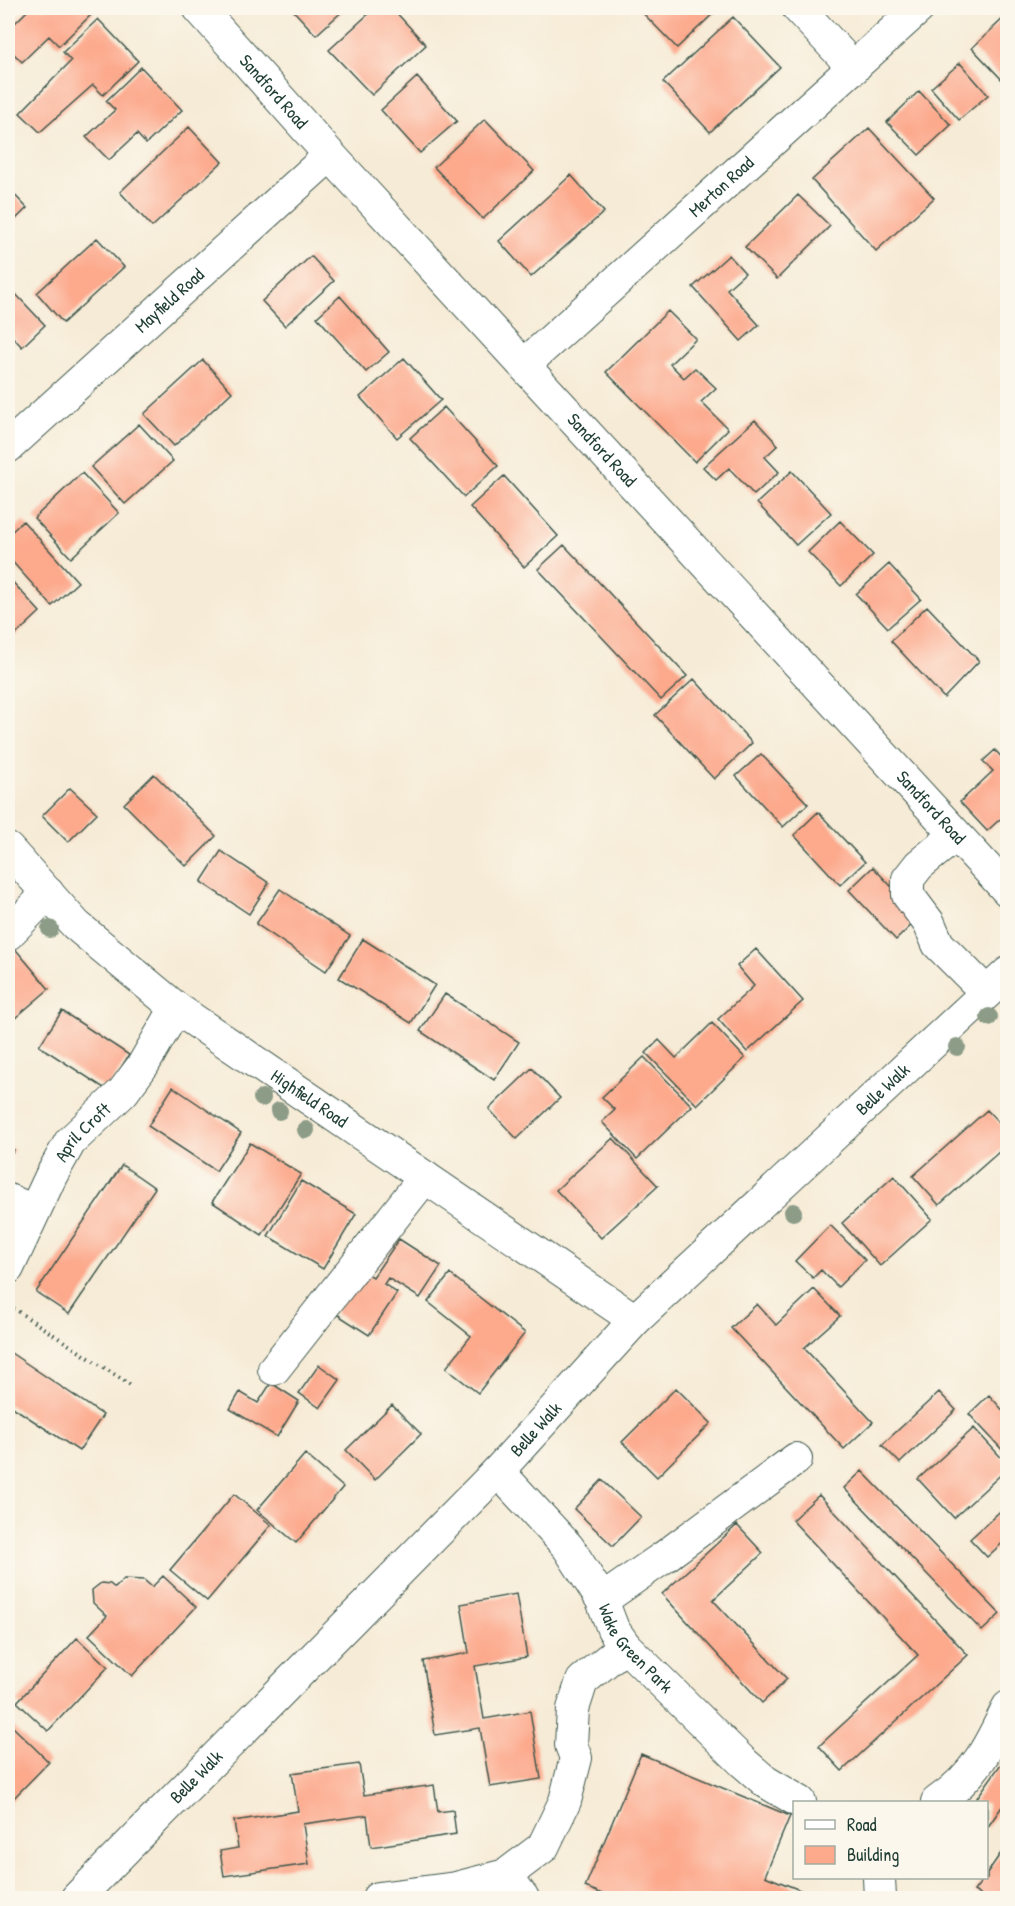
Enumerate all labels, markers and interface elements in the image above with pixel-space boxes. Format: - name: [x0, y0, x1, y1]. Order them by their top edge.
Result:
- street label: Sandford Road: [234, 49, 314, 134]
- street label: Merton Road: [683, 150, 759, 222]
- street label: Mayfield Road: [129, 262, 209, 338]
- street label: Sandford Road: [562, 407, 642, 492]
- street label: Sandford Road: [891, 765, 972, 849]
- street label: Belle Walk: [850, 1057, 915, 1121]
- street label: Highfield Road: [266, 1063, 353, 1133]
- street label: April Croft: [48, 1096, 117, 1166]
- street label: Belle Walk: [504, 1396, 567, 1462]
- street label: Wake Green Park: [593, 1600, 679, 1699]
- street label: Belle Walk: [164, 1744, 228, 1809]
- legend: [793, 1801, 988, 1879]
- text: Road: [847, 1812, 877, 1837]
- text: Building: [847, 1842, 899, 1867]

